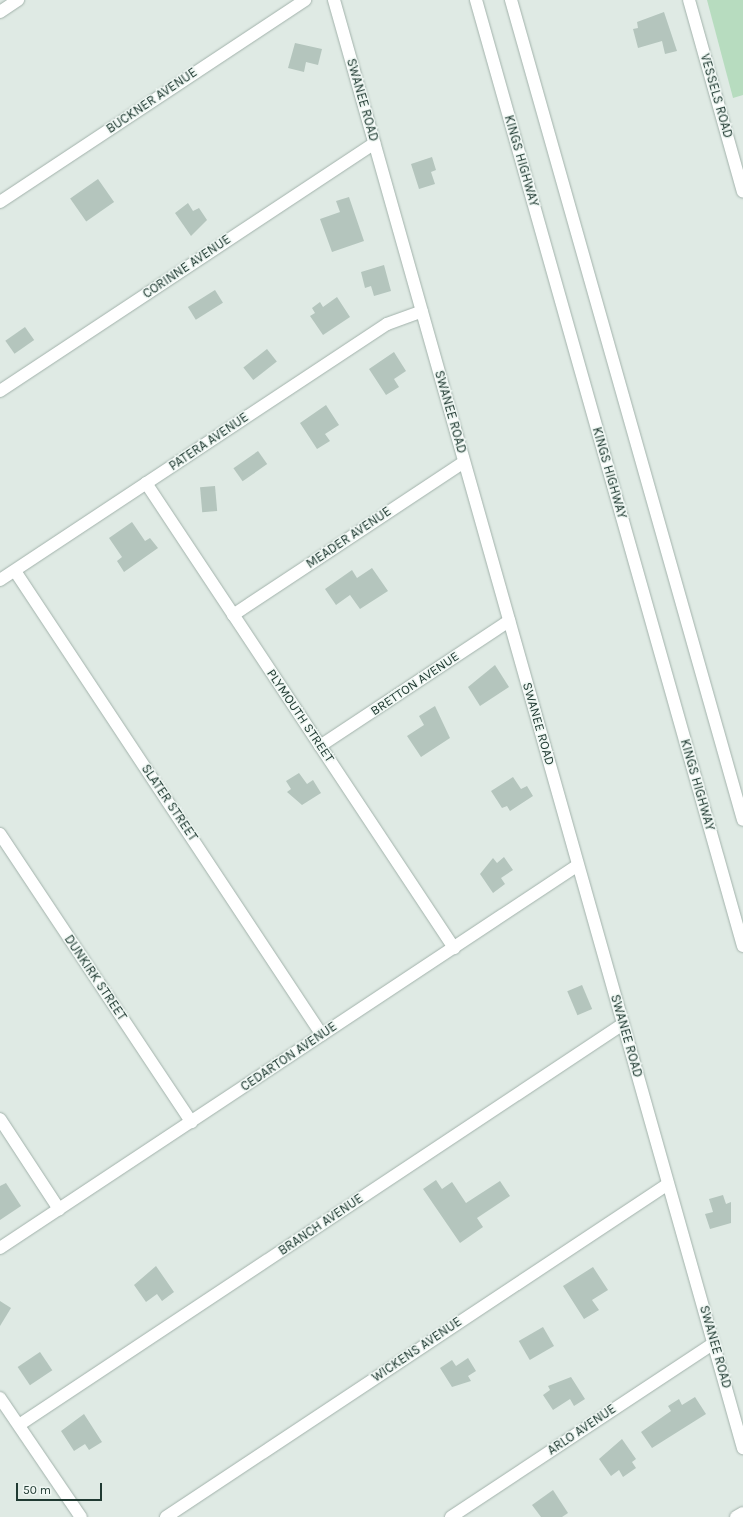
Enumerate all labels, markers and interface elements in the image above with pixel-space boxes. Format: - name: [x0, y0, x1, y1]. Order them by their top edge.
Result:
- street label: VESSELS ROAD: [697, 52, 735, 140]
- street label: SWANEE ROAD: [343, 57, 381, 143]
- street label: BUCKNER AVENUE: [104, 65, 200, 137]
- street label: KINGS HIGHWAY: [500, 113, 542, 209]
- street label: CORINNE AVENUE: [140, 232, 234, 302]
- street label: SWANEE ROAD: [431, 369, 469, 455]
- street label: PATERA AVENUE: [166, 410, 252, 474]
- street label: KINGS HIGHWAY: [588, 425, 630, 521]
- street label: MEADER AVENUE: [304, 504, 394, 572]
- street label: BRETTON AVENUE: [368, 649, 462, 719]
- street label: PLYMOUTH STREET: [263, 666, 337, 766]
- street label: SWANEE ROAD: [519, 681, 557, 767]
- street label: KINGS HIGHWAY: [676, 737, 718, 833]
- street label: SLATER STREET: [138, 762, 200, 844]
- street label: DUNKIRK STREET: [61, 932, 129, 1024]
- street label: SWANEE ROAD: [607, 993, 645, 1079]
- street label: CEDARTON AVENUE: [238, 1019, 340, 1095]
- street label: BRANCH AVENUE: [276, 1191, 366, 1259]
- street label: SWANEE ROAD: [696, 1304, 734, 1390]
- street label: WICKENS AVENUE: [369, 1314, 465, 1386]
- street label: ARLO AVENUE: [545, 1401, 619, 1459]
- scale bar: [18, 1475, 104, 1501]
- text: 50 m: [23, 1483, 51, 1497]

